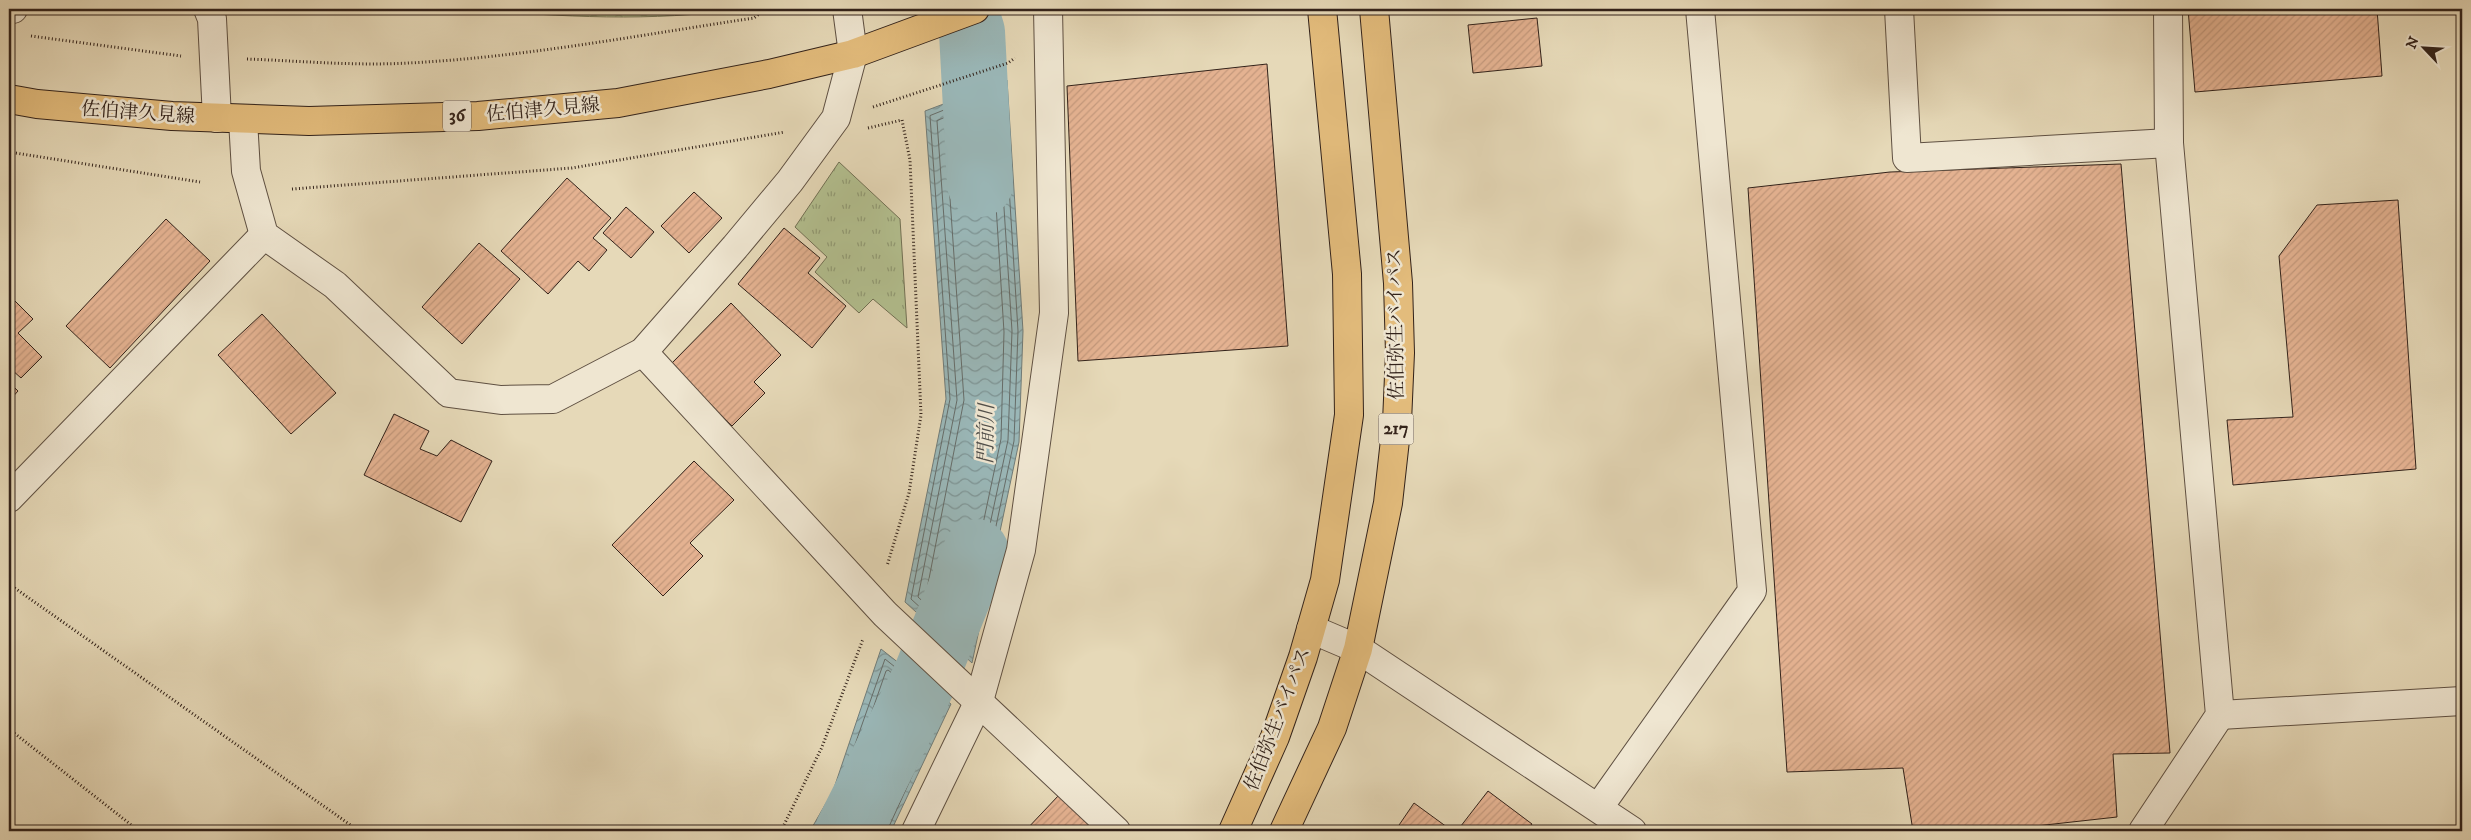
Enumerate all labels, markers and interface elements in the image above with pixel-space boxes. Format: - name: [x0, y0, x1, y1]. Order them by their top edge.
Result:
- north arrow: [2398, 22, 2448, 72]
- text: N: [2403, 33, 2424, 52]
- street label: 佐伯津久見線: [485, 94, 601, 126]
- street label: 佐伯津久見線: [80, 98, 196, 128]
- road number: 36: [443, 100, 471, 132]
- street label: 佐伯弥生バイパス: [1383, 248, 1409, 400]
- water label: 門前川: [974, 402, 1000, 464]
- road number: 217: [1378, 414, 1414, 444]
- street label: 佐伯弥生バイパス: [1240, 644, 1316, 794]

